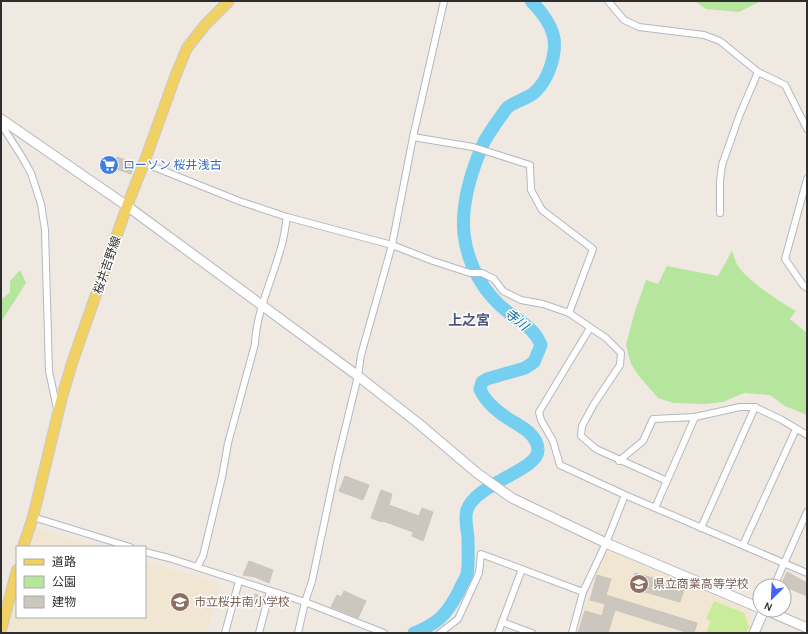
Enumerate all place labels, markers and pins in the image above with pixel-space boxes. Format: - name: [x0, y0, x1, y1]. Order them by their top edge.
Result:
- supermarket icon: ローソン 桜井浅古: [98, 154, 120, 176]
- place label: ローソン 桜井浅古: [123, 158, 222, 172]
- school or university icon: 県立商業高等学校: [628, 573, 650, 595]
- place label: 県立商業高等学校: [653, 577, 749, 591]
- school or university icon: 市立桜井南小学校: [169, 591, 191, 613]
- place label: 市立桜井南小学校: [194, 595, 290, 609]

